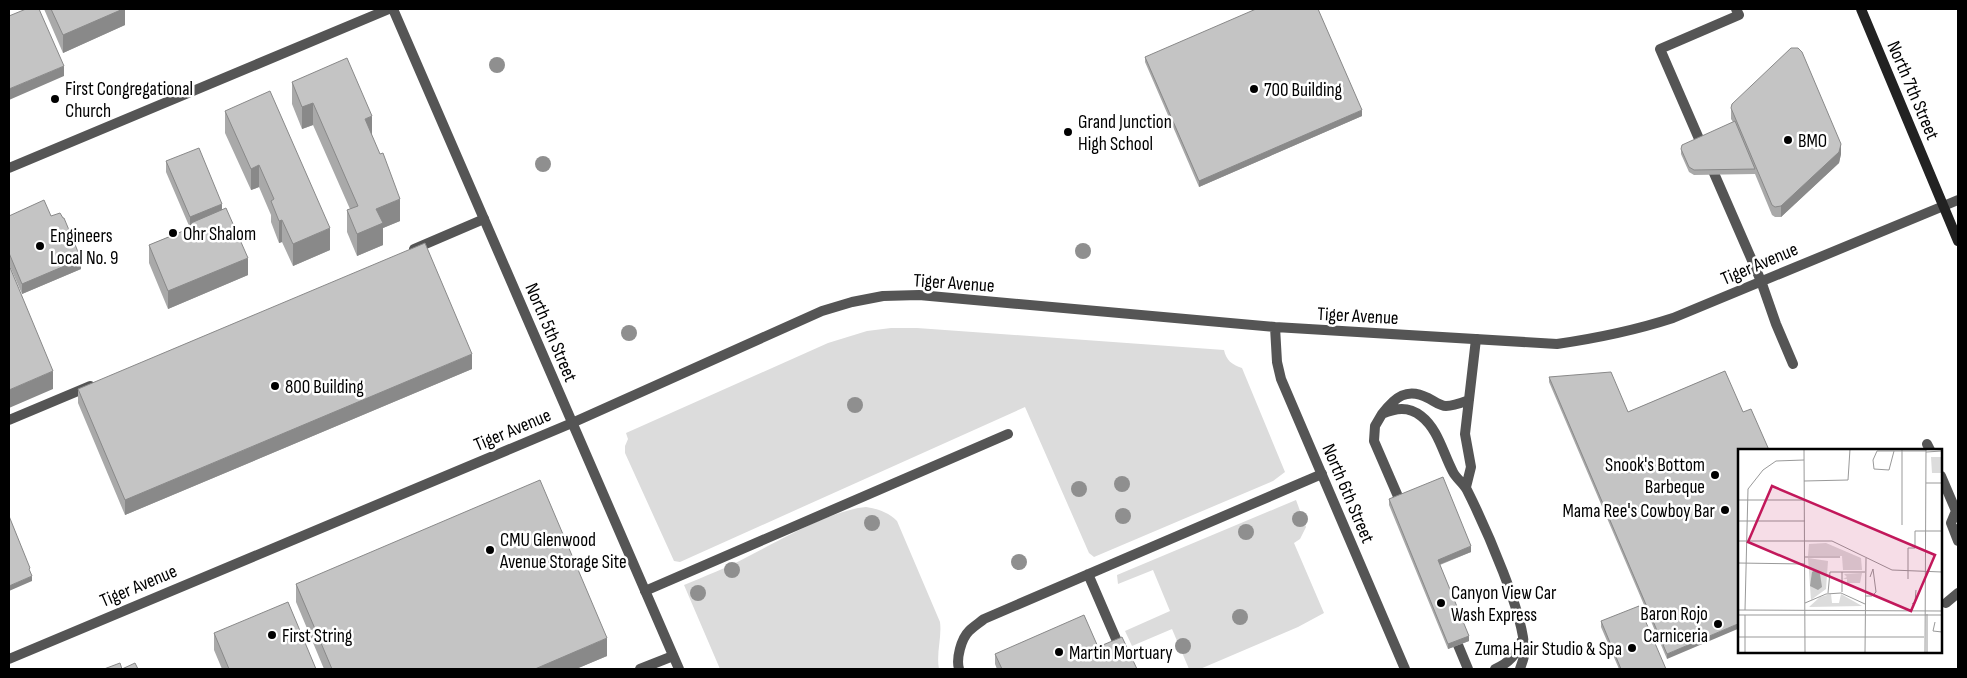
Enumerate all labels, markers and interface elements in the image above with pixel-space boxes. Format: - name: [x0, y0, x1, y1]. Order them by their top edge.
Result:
- street label: North 7th Street: [1882, 38, 1944, 144]
- place label: First Congregational Church: [65, 78, 193, 123]
- place label: 700 Building: [1264, 79, 1343, 102]
- marker: 700 Building: [1248, 83, 1260, 95]
- marker: First Congregational Church: [49, 93, 61, 105]
- place label: Grand Junction High School: [1078, 111, 1172, 156]
- marker: Grand Junction High School: [1062, 126, 1074, 138]
- place label: BMO: [1798, 130, 1827, 153]
- marker: BMO: [1782, 134, 1794, 146]
- place label: Ohr Shalom: [183, 223, 256, 246]
- place label: Engineers Local No. 9: [50, 225, 118, 270]
- marker: Ohr Shalom: [167, 227, 179, 239]
- street label: Tiger Avenue: [1718, 238, 1802, 291]
- marker: Engineers Local No. 9: [34, 240, 46, 252]
- street label: Tiger Avenue: [913, 269, 995, 298]
- street label: North 5th Street: [520, 280, 582, 386]
- street label: Tiger Avenue: [1317, 303, 1399, 330]
- place label: 800 Building: [285, 376, 364, 399]
- marker: 800 Building: [269, 380, 281, 392]
- street label: Tiger Avenue: [471, 404, 555, 457]
- street label: North 6th Street: [1316, 441, 1379, 547]
- inset map: [1738, 449, 1942, 653]
- place label: Snook's Bottom Barbeque: [1605, 454, 1705, 499]
- marker: Snook's Bottom Barbeque: [1709, 469, 1721, 481]
- place label: Mama Ree's Cowboy Bar: [1562, 500, 1716, 523]
- marker: Mama Ree's Cowboy Bar: [1719, 504, 1731, 516]
- place label: CMU Glenwood Avenue Storage Site: [499, 529, 627, 574]
- marker: CMU Glenwood Avenue Storage Site: [484, 544, 496, 556]
- street label: Tiger Avenue: [97, 560, 181, 613]
- place label: Canyon View Car Wash Express: [1451, 582, 1557, 627]
- marker: Canyon View Car Wash Express: [1435, 597, 1447, 609]
- place label: Baron Rojo Carniceria: [1640, 603, 1708, 648]
- marker: Baron Rojo Carniceria: [1712, 618, 1724, 630]
- place label: First String: [282, 625, 353, 648]
- marker: First String: [266, 629, 278, 641]
- place label: Zuma Hair Studio & Spa: [1475, 638, 1622, 661]
- place label: Martin Mortuary: [1069, 642, 1173, 665]
- marker: Zuma Hair Studio & Spa: [1626, 642, 1638, 654]
- marker: Martin Mortuary: [1053, 646, 1065, 658]

